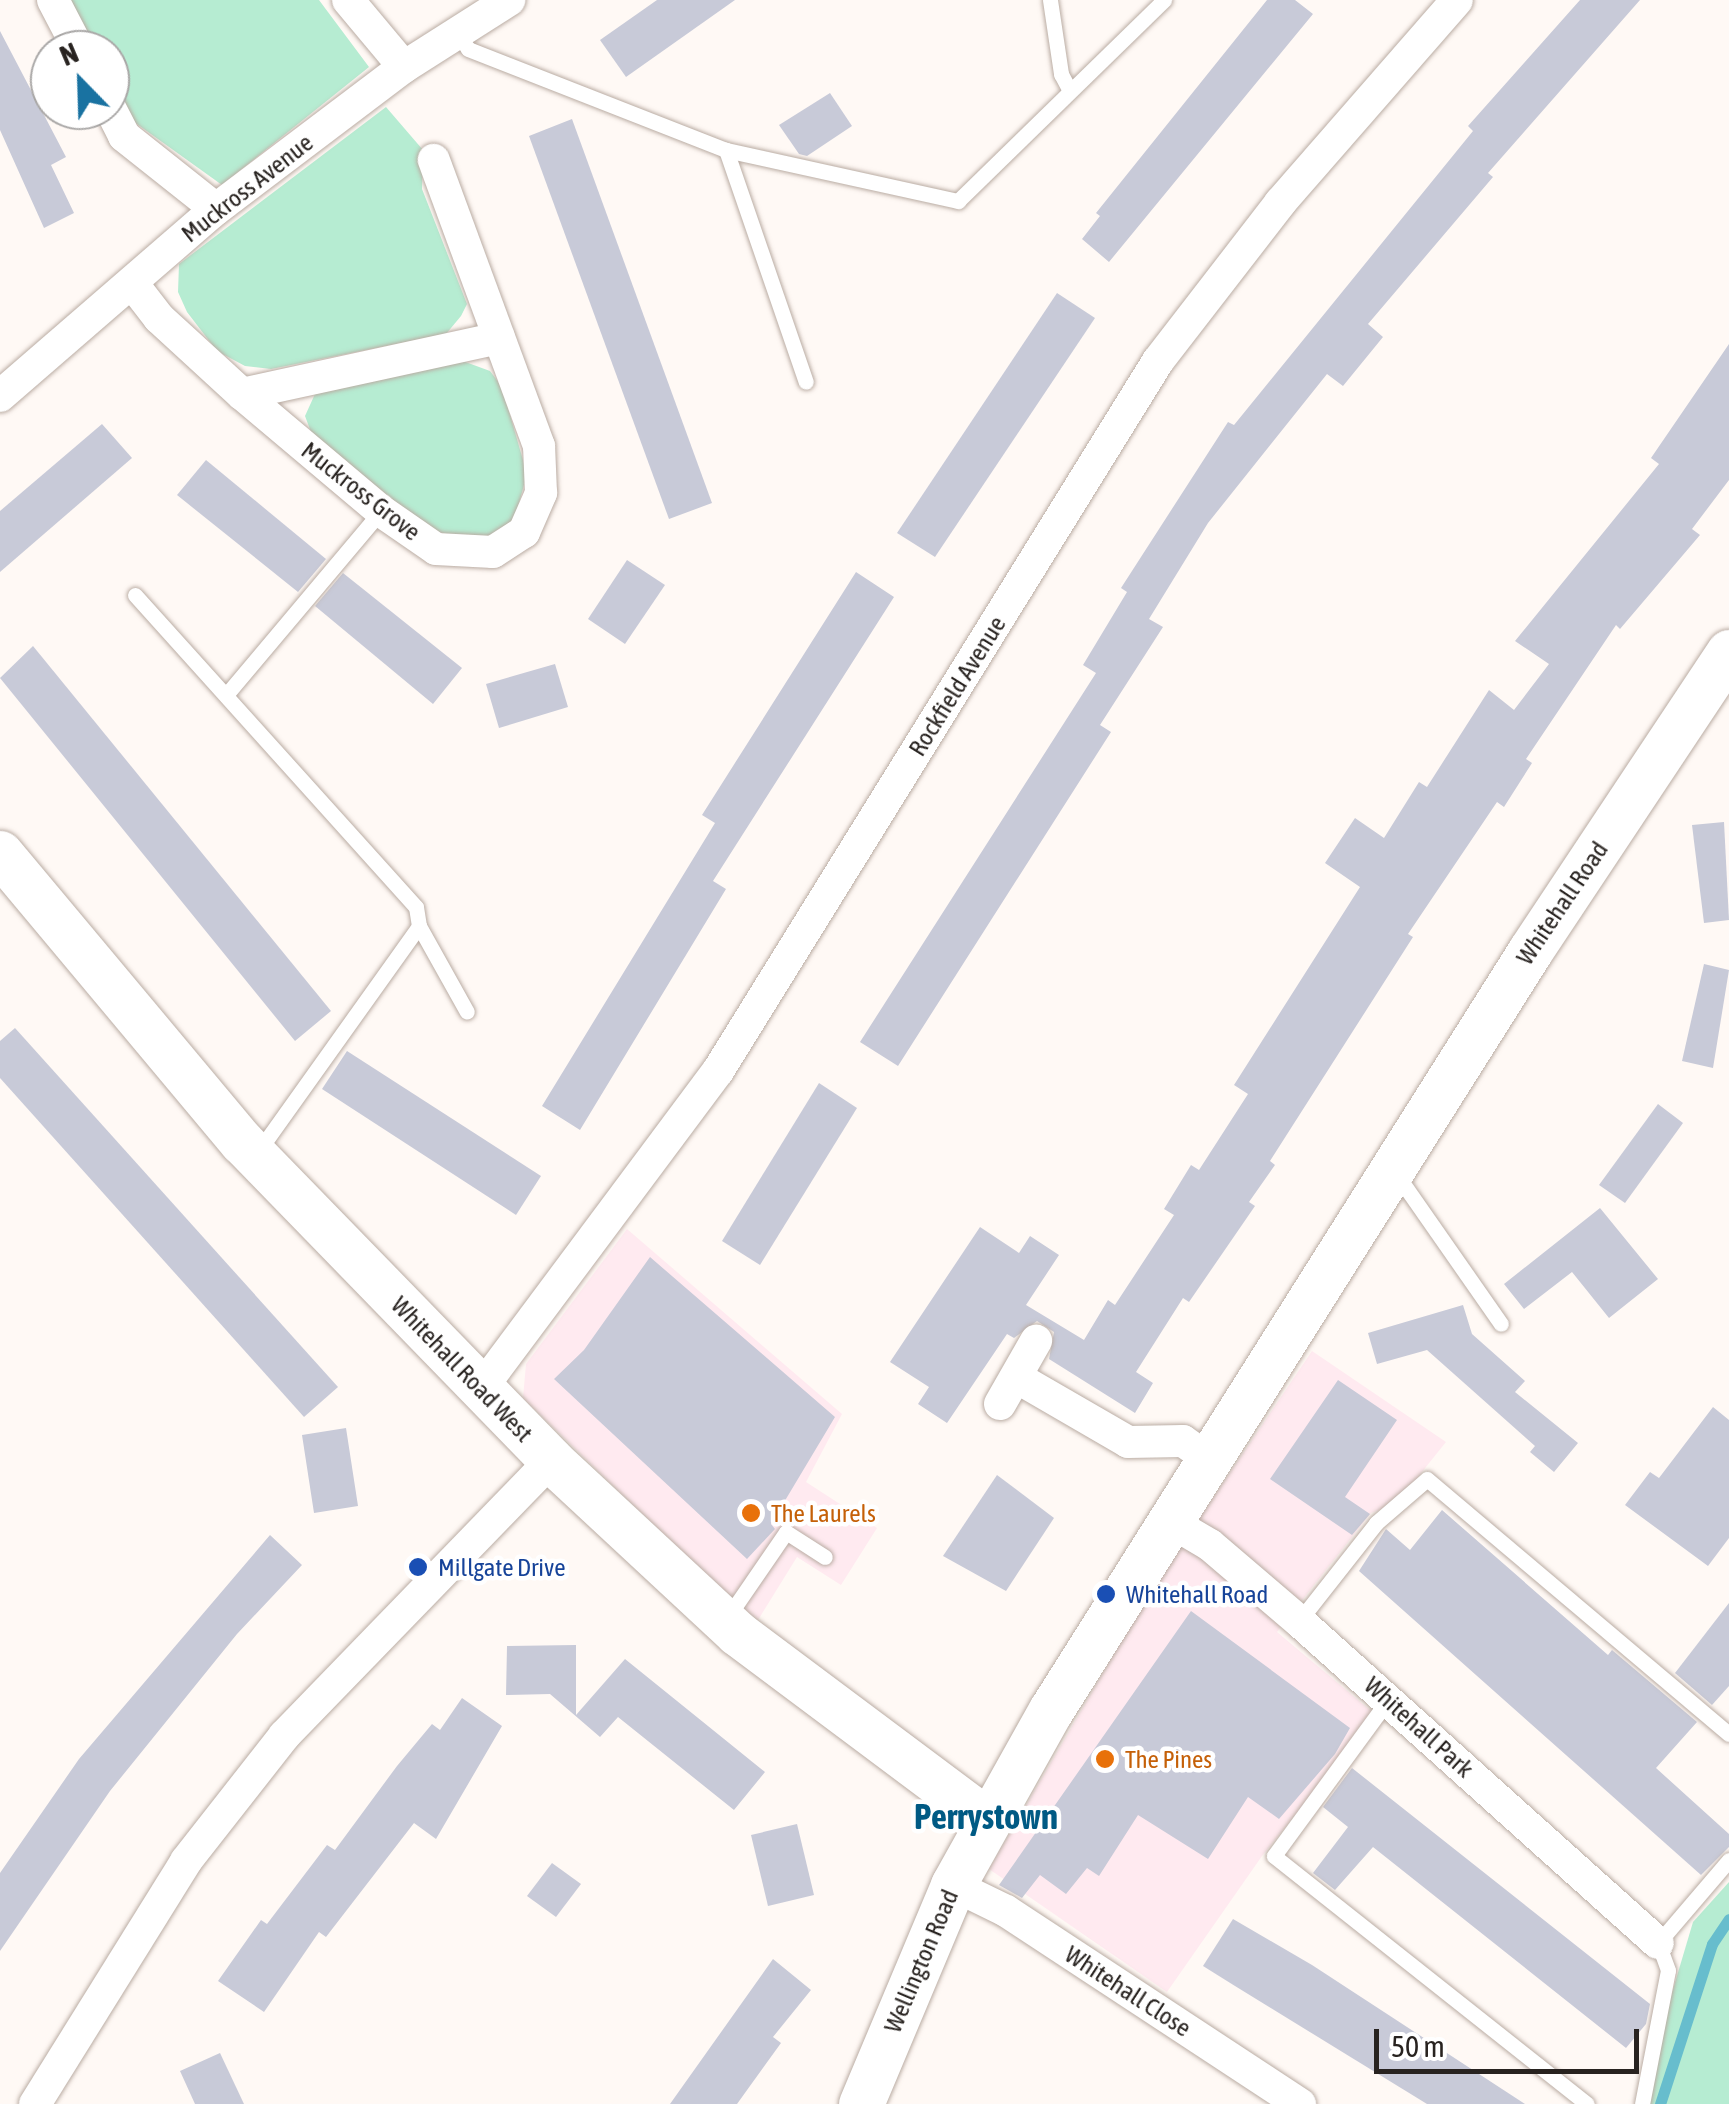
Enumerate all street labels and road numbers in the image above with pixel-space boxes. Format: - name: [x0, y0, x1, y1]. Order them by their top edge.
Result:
- street label: Muckross Avenue: [175, 127, 319, 249]
- street label: Muckross Grove: [296, 435, 426, 547]
- street label: Rockfield Avenue: [902, 610, 1012, 762]
- street label: Whitehall Road: [1510, 836, 1614, 970]
- street label: Whitehall Road West: [385, 1290, 539, 1448]
- street label: Whitehall Park: [1358, 1670, 1480, 1784]
- street label: Wellington Road: [877, 1885, 965, 2037]
- street label: Whitehall Close: [1059, 1939, 1197, 2043]

